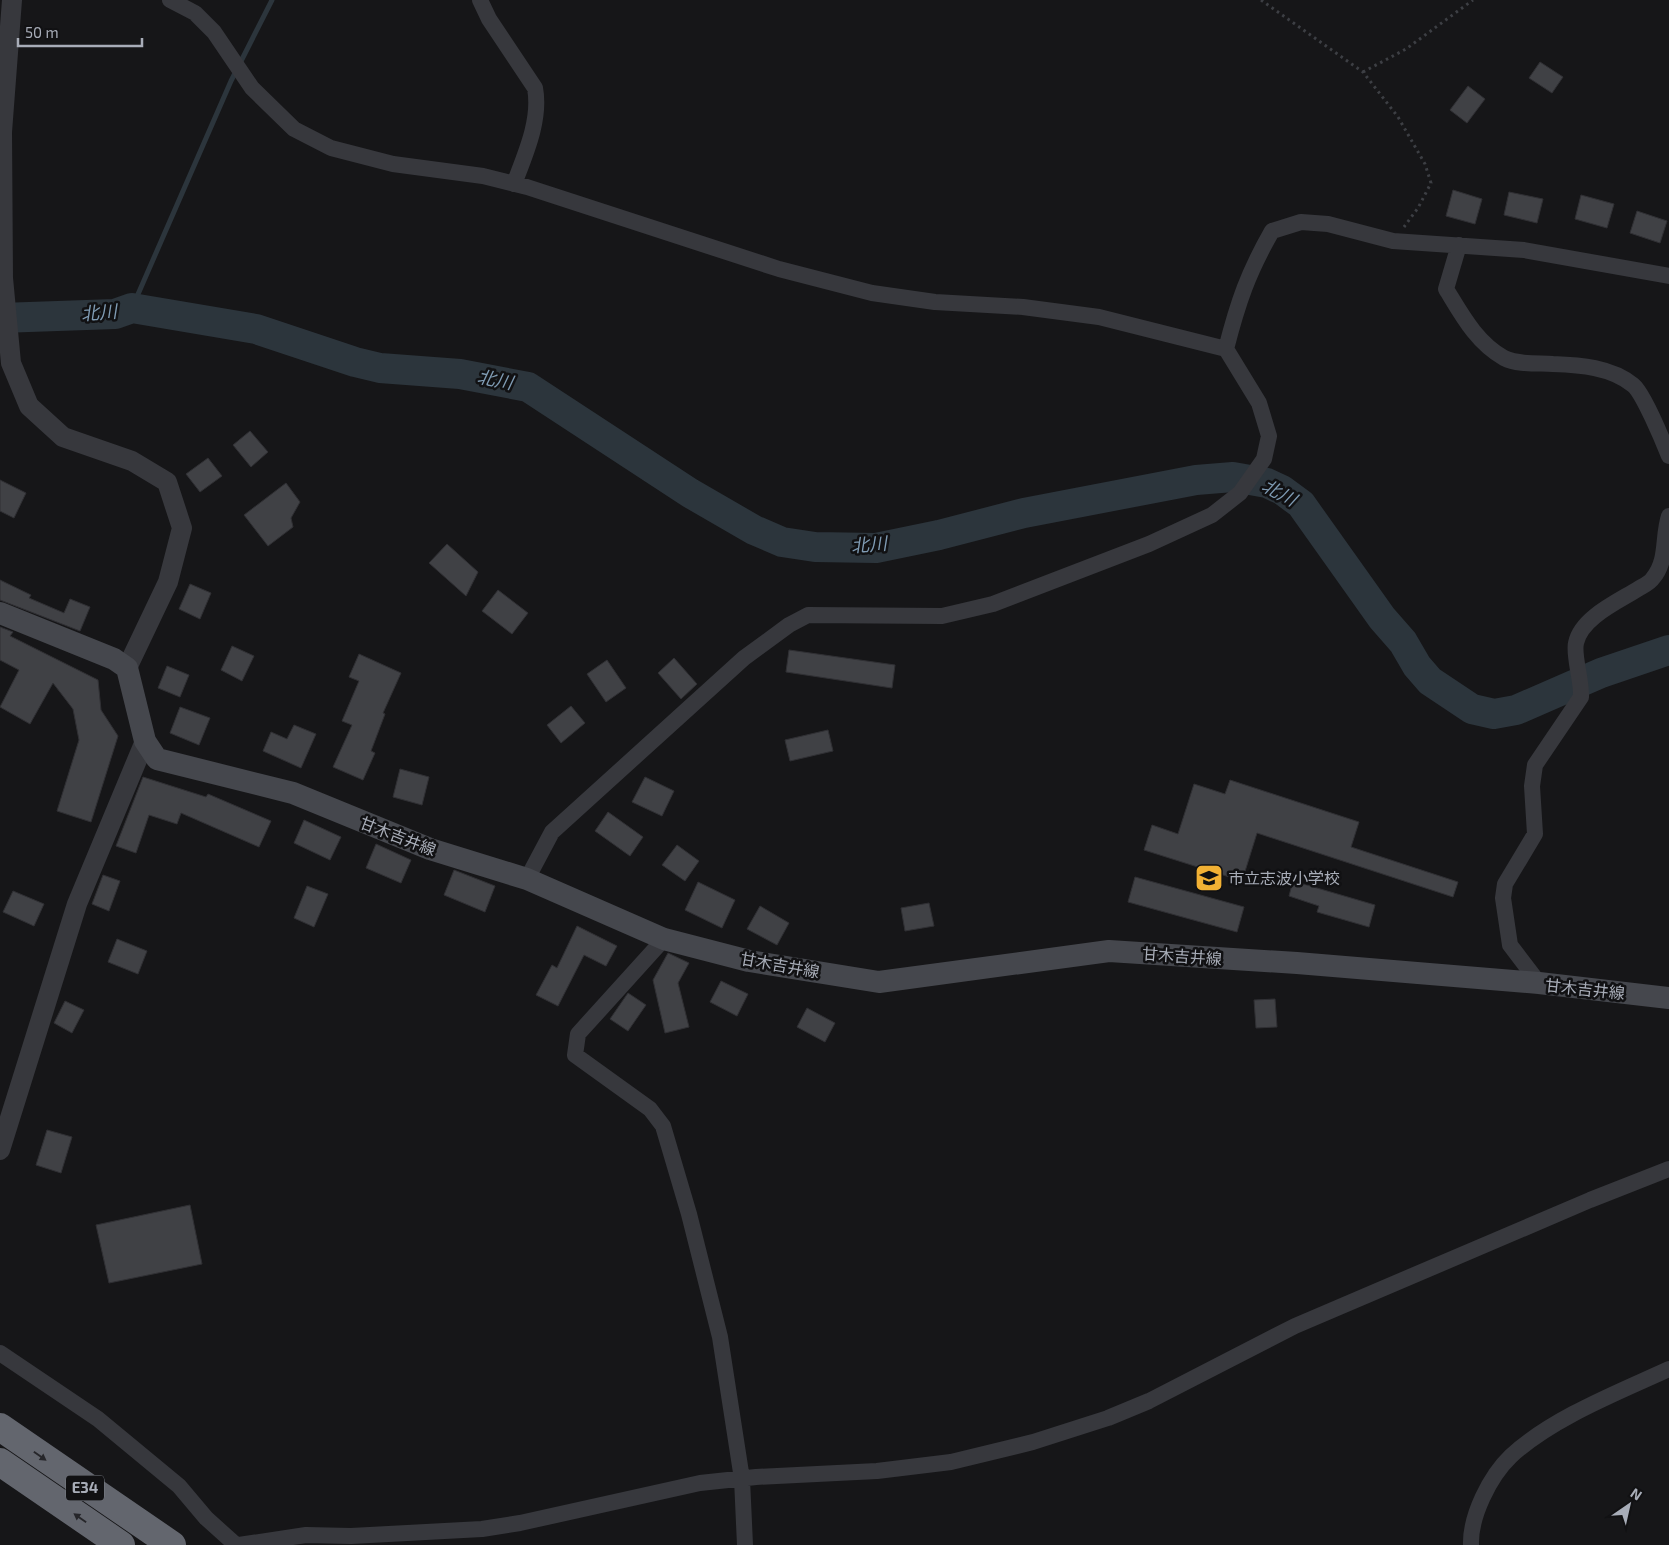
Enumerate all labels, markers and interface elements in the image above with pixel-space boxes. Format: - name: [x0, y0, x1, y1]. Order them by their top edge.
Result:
- scale bar: [18, 15, 141, 47]
- text: 50 m: [25, 23, 59, 41]
- water label: 北川: [80, 299, 120, 325]
- water label: 北川: [475, 365, 517, 394]
- water label: 北川: [1258, 474, 1302, 511]
- water label: 北川: [850, 531, 890, 557]
- street label: 甘木吉井線: [357, 812, 439, 859]
- school or university icon: 市立志波小学校: [1194, 863, 1224, 893]
- place label: 市立志波小学校: [1228, 868, 1340, 887]
- street label: 甘木吉井線: [1141, 943, 1223, 968]
- street label: 甘木吉井線: [739, 948, 821, 981]
- street label: 甘木吉井線: [1544, 975, 1626, 1002]
- one-way arrow: [33, 1450, 46, 1461]
- road number: E34: [66, 1476, 104, 1500]
- north arrow: [1604, 1480, 1654, 1530]
- text: N: [1628, 1484, 1645, 1504]
- one-way arrow: [73, 1513, 87, 1523]

